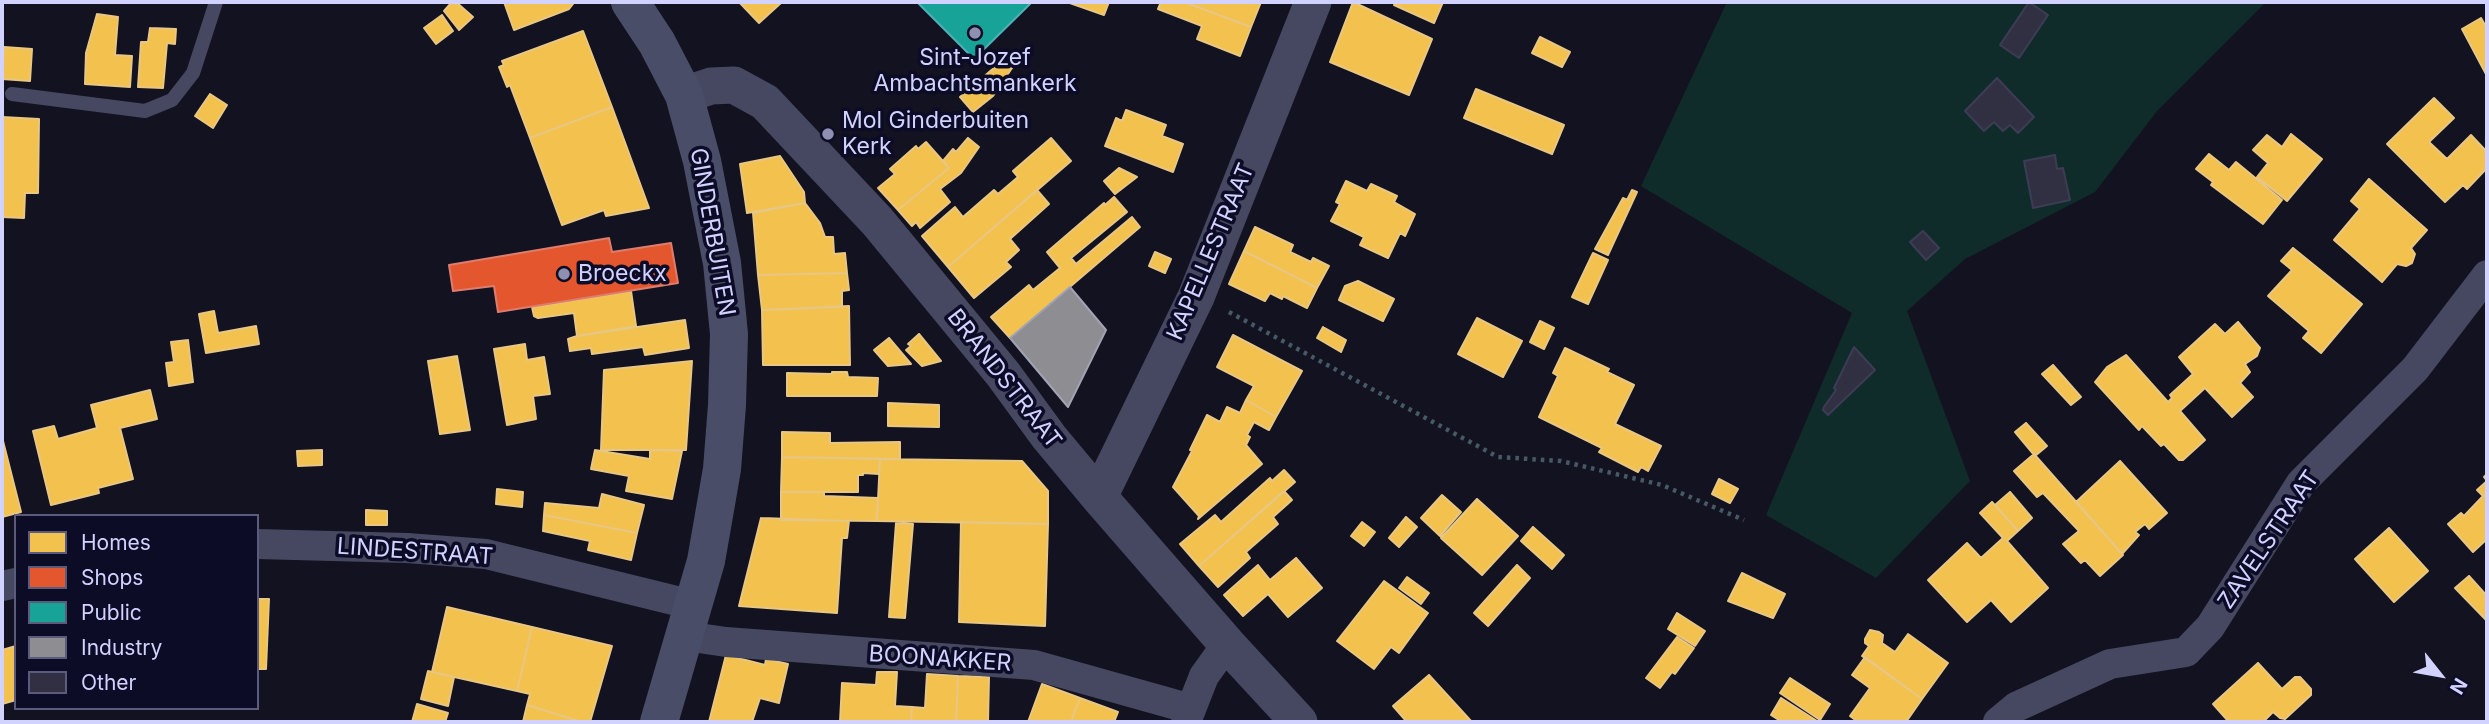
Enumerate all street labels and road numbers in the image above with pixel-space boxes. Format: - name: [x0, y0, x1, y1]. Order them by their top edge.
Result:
- street label: GINDERBUITEN: [684, 146, 740, 318]
- street label: KAPELLESTRAAT: [1161, 160, 1261, 344]
- street label: BRANDSTRAAT: [941, 304, 1067, 454]
- street label: ZAVELSTRAAT: [2213, 466, 2325, 614]
- street label: LINDESTRAAT: [336, 533, 494, 571]
- street label: BOONAKKER: [868, 640, 1012, 678]

